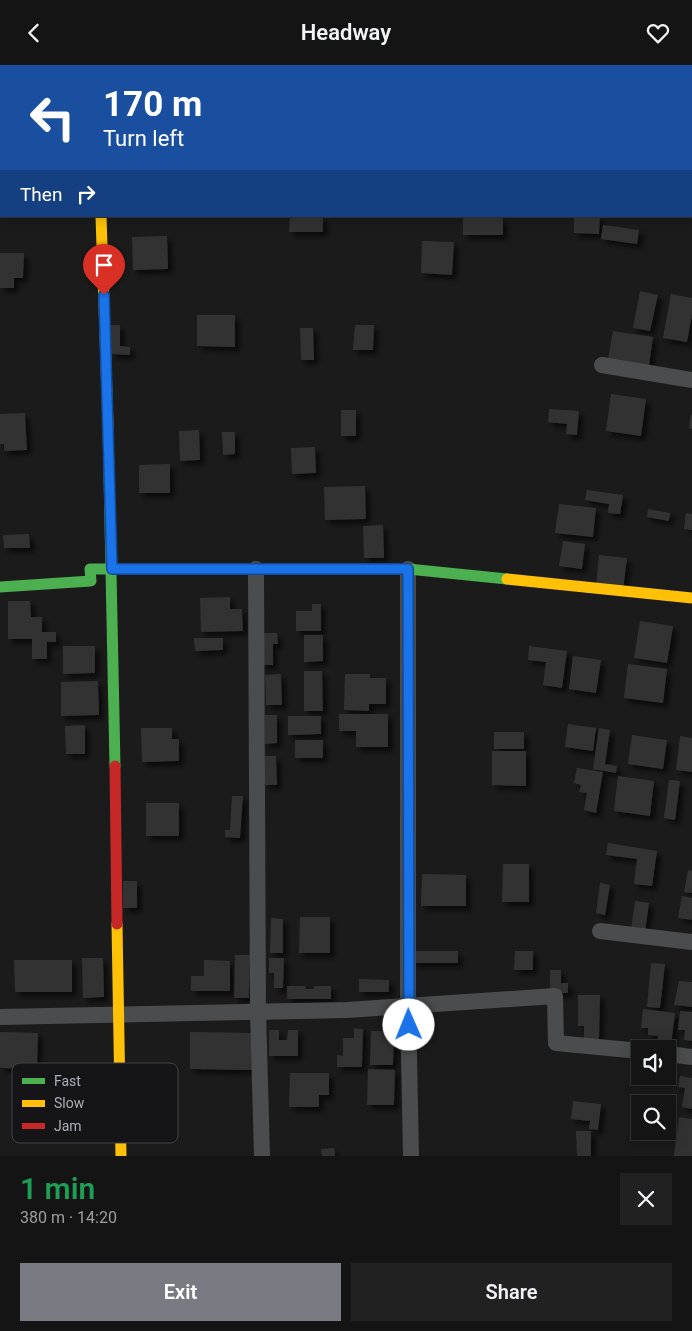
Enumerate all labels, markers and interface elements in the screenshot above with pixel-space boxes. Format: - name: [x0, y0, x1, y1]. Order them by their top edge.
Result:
- icon: back: [20, 19, 48, 47]
- icon: heart: [644, 19, 672, 47]
- text: Headway: [301, 20, 391, 45]
- text: 170 m: [103, 84, 202, 125]
- icon: left: [20, 85, 85, 150]
- text: Turn left: [103, 126, 184, 151]
- icon: right: [72, 180, 100, 208]
- text: Then: [20, 183, 62, 206]
- pin: [83, 244, 125, 295]
- icon: arrive: [90, 251, 118, 279]
- position arrow: [382, 998, 434, 1050]
- map controls: [631, 1040, 676, 1140]
- button: sound: [631, 1040, 676, 1085]
- legend: [12, 1063, 178, 1143]
- text: Fast: [54, 1073, 81, 1089]
- text: Slow: [54, 1095, 85, 1111]
- button: search: [631, 1095, 676, 1140]
- text: Jam: [54, 1118, 82, 1134]
- text: 1 min: [20, 1171, 95, 1206]
- button: close: [620, 1173, 672, 1225]
- text: 380 m · 14:20: [20, 1208, 117, 1227]
- button: Exit: [20, 1263, 341, 1321]
- button: Share: [351, 1263, 672, 1321]

